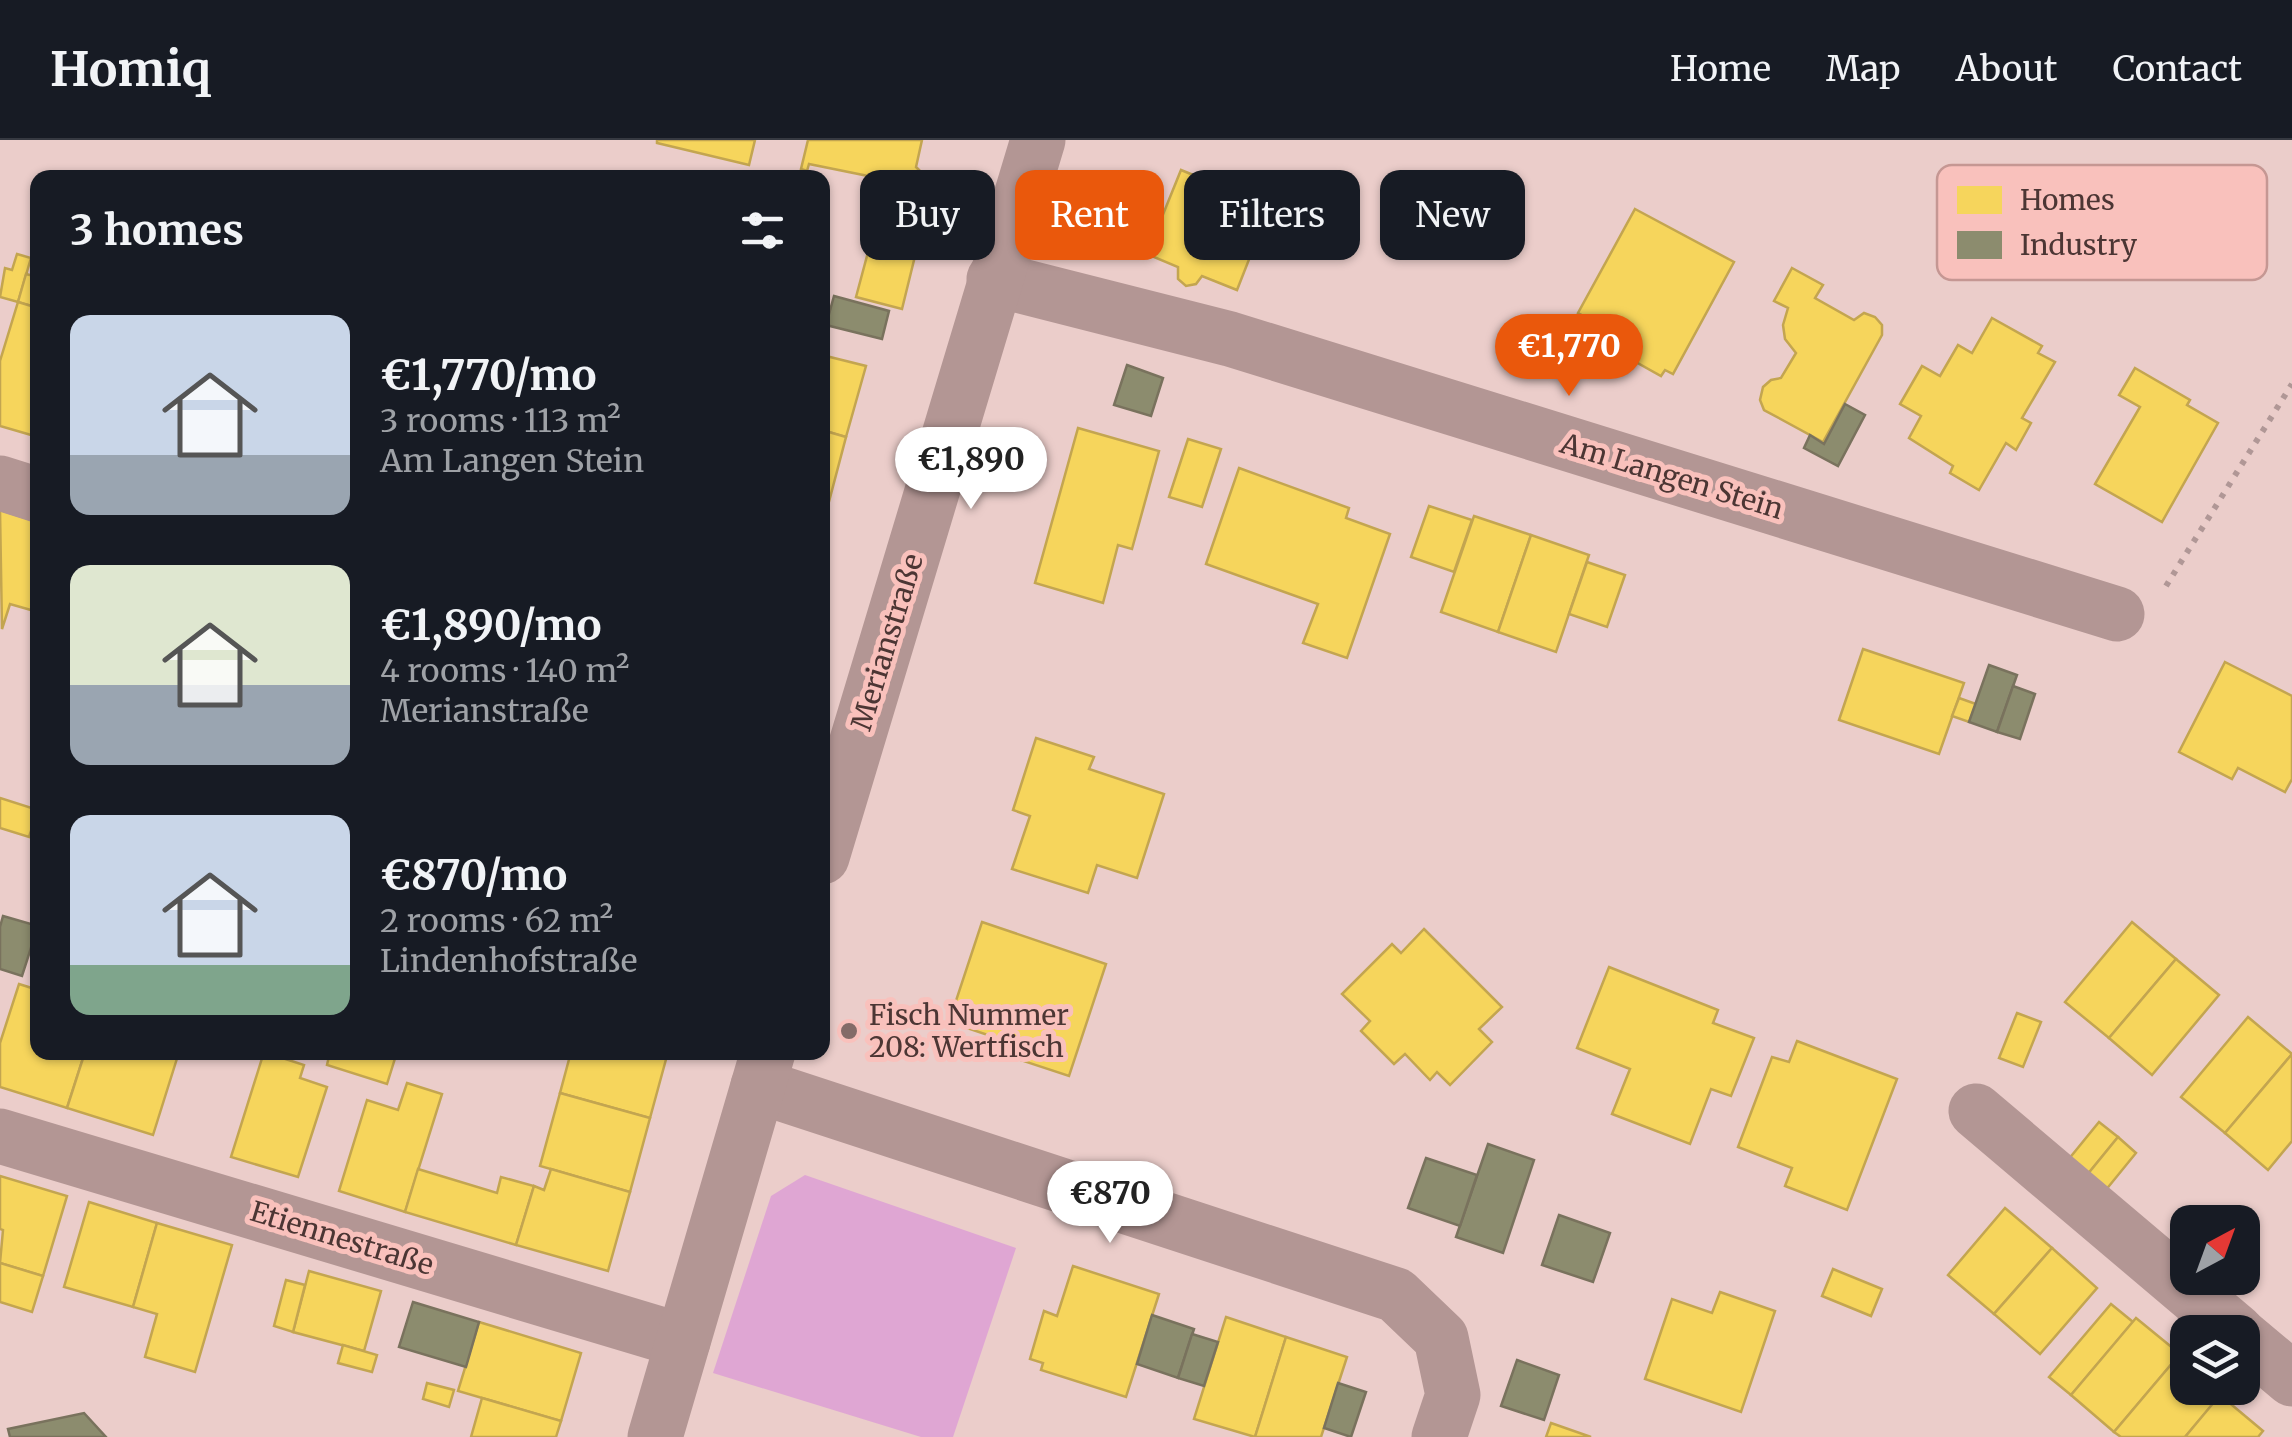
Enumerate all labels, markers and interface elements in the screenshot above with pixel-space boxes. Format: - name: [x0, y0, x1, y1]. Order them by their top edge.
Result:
- text: Homiq: [50, 39, 211, 99]
- text: Home: [1670, 47, 1771, 91]
- text: Map: [1826, 47, 1901, 91]
- text: About: [1956, 47, 2057, 91]
- text: Contact: [2112, 47, 2242, 91]
- legend: [1937, 165, 2267, 280]
- chip: Buy: [860, 170, 995, 260]
- chip: Rent: [1015, 170, 1164, 260]
- chip: Filters: [1184, 170, 1360, 260]
- chip: New: [1380, 170, 1525, 260]
- text: Homes: [2020, 182, 2115, 218]
- icon: filters: [735, 203, 790, 258]
- text: 3 homes: [70, 204, 244, 256]
- text: Industry: [2020, 227, 2138, 263]
- pin: €1,770: [1488, 314, 1650, 399]
- text: €1,770: [1517, 326, 1621, 366]
- text: €1,770/mo: [380, 349, 597, 401]
- icon: home: [150, 355, 270, 475]
- text: 3 rooms · 113 m²: [380, 401, 621, 441]
- street label: Am Langen Stein: [1555, 425, 1788, 527]
- pin: €1,890: [890, 427, 1052, 512]
- text: €1,890: [917, 439, 1025, 479]
- text: Am Langen Stein: [380, 441, 644, 481]
- street label: Merianstraße: [843, 549, 931, 735]
- text: €1,890/mo: [380, 599, 602, 651]
- icon: home: [150, 605, 270, 725]
- text: 4 rooms · 140 m²: [380, 651, 629, 691]
- text: Merianstraße: [380, 691, 589, 731]
- text: €870/mo: [380, 849, 567, 901]
- icon: home: [150, 855, 270, 975]
- text: 2 rooms · 62 m²: [380, 901, 613, 941]
- text: Lindenhofstraße: [380, 941, 638, 981]
- place label: Fisch Nummer 208: Wertfisch: [869, 997, 1069, 1065]
- marker: Fisch Nummer 208: Wertfisch: [838, 1020, 860, 1042]
- pin: €870: [1051, 1161, 1169, 1246]
- text: €870: [1069, 1173, 1151, 1213]
- street label: Etiennestraße: [246, 1193, 438, 1283]
- north arrow: [2170, 1205, 2260, 1295]
- map controls: [2170, 1205, 2260, 1405]
- button: layers: [2170, 1315, 2260, 1405]

